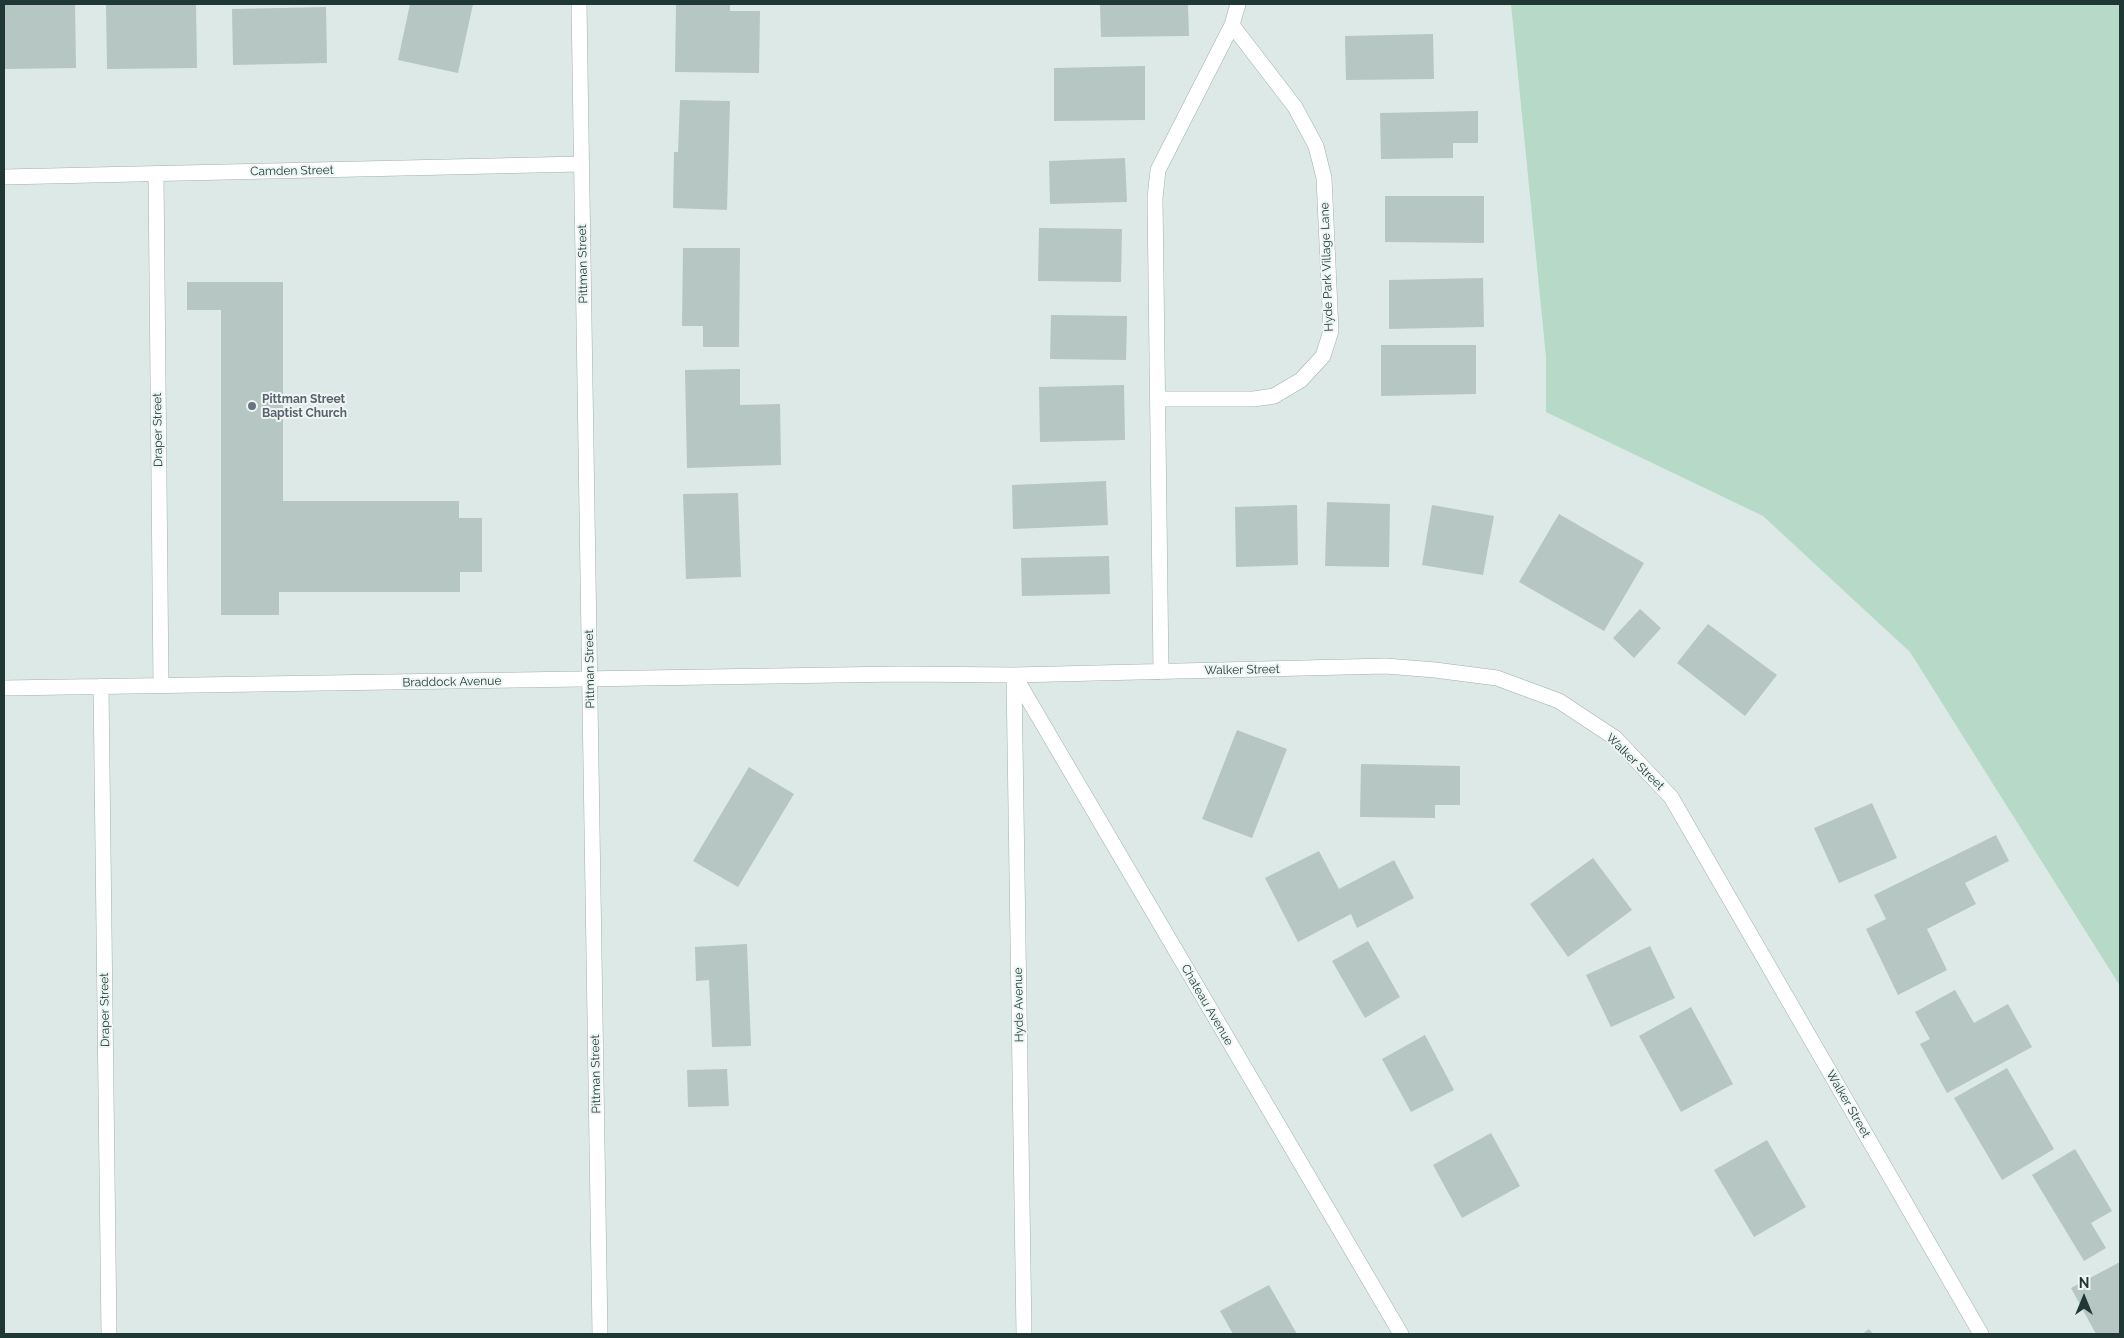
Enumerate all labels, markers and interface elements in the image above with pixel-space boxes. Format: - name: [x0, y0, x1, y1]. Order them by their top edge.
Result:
- street label: Camden Street: [250, 163, 334, 179]
- street label: Hyde Park Village Lane: [1318, 202, 1336, 332]
- street label: Pittman Street: [575, 224, 591, 304]
- place label: Pittman Street Baptist Church: [262, 392, 347, 420]
- street label: Draper Street: [150, 393, 166, 467]
- marker: Pittman Street Baptist Church: [246, 400, 258, 412]
- street label: Pittman Street: [582, 629, 598, 709]
- street label: Walker Street: [1204, 662, 1280, 678]
- street label: Braddock Avenue: [402, 674, 502, 690]
- street label: Walker Street: [1603, 731, 1667, 793]
- street label: Chateau Avenue: [1178, 962, 1236, 1048]
- street label: Hyde Avenue: [1011, 967, 1027, 1043]
- street label: Draper Street: [97, 973, 113, 1047]
- street label: Pittman Street: [588, 1034, 604, 1114]
- street label: Walker Street: [1823, 1068, 1873, 1140]
- north arrow: [2059, 1273, 2109, 1323]
- text: N: [2079, 1275, 2089, 1291]

